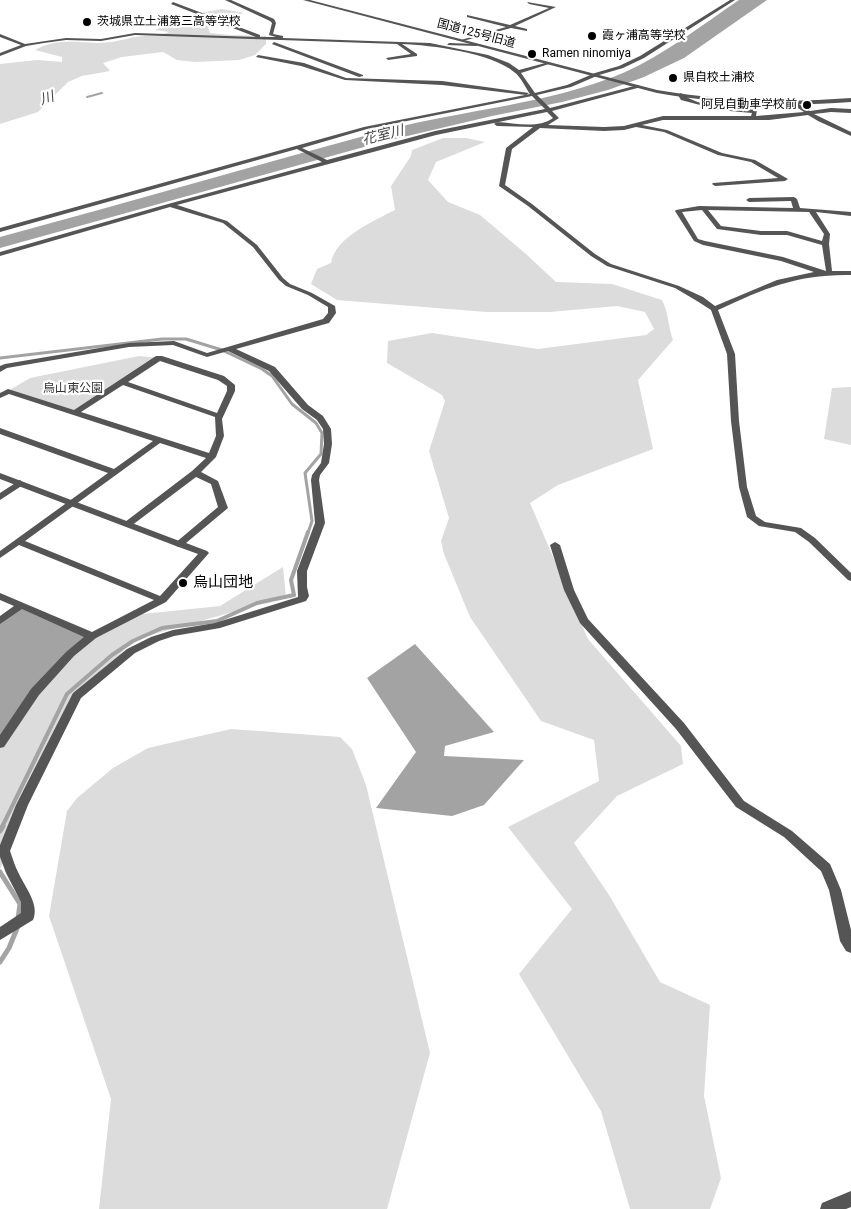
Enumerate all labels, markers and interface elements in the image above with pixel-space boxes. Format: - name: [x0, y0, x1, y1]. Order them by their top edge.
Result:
- place label: 茨城県立土浦第三高等学校: [97, 15, 241, 29]
- marker: 茨城県立土浦第三高等学校: [81, 16, 93, 28]
- street label: 国道125号旧道: [435, 17, 517, 51]
- place label: 霞ヶ浦高等学校: [602, 29, 686, 43]
- marker: 霞ヶ浦高等学校: [586, 30, 598, 42]
- place label: Ramen ninomiya: [542, 47, 631, 61]
- marker: Ramen ninomiya: [526, 48, 538, 60]
- place label: 県自校土浦校: [683, 71, 755, 85]
- marker: 県自校土浦校: [667, 72, 679, 84]
- water label: 川: [38, 89, 56, 109]
- place label: 阿見自動車学校前: [701, 98, 797, 112]
- marker: 阿見自動車学校前: [801, 99, 813, 111]
- water label: 花室川: [361, 123, 405, 149]
- park label: 烏山東公園: [43, 382, 103, 396]
- place label: 烏山団地: [193, 574, 253, 592]
- marker: 烏山団地: [177, 577, 189, 589]

